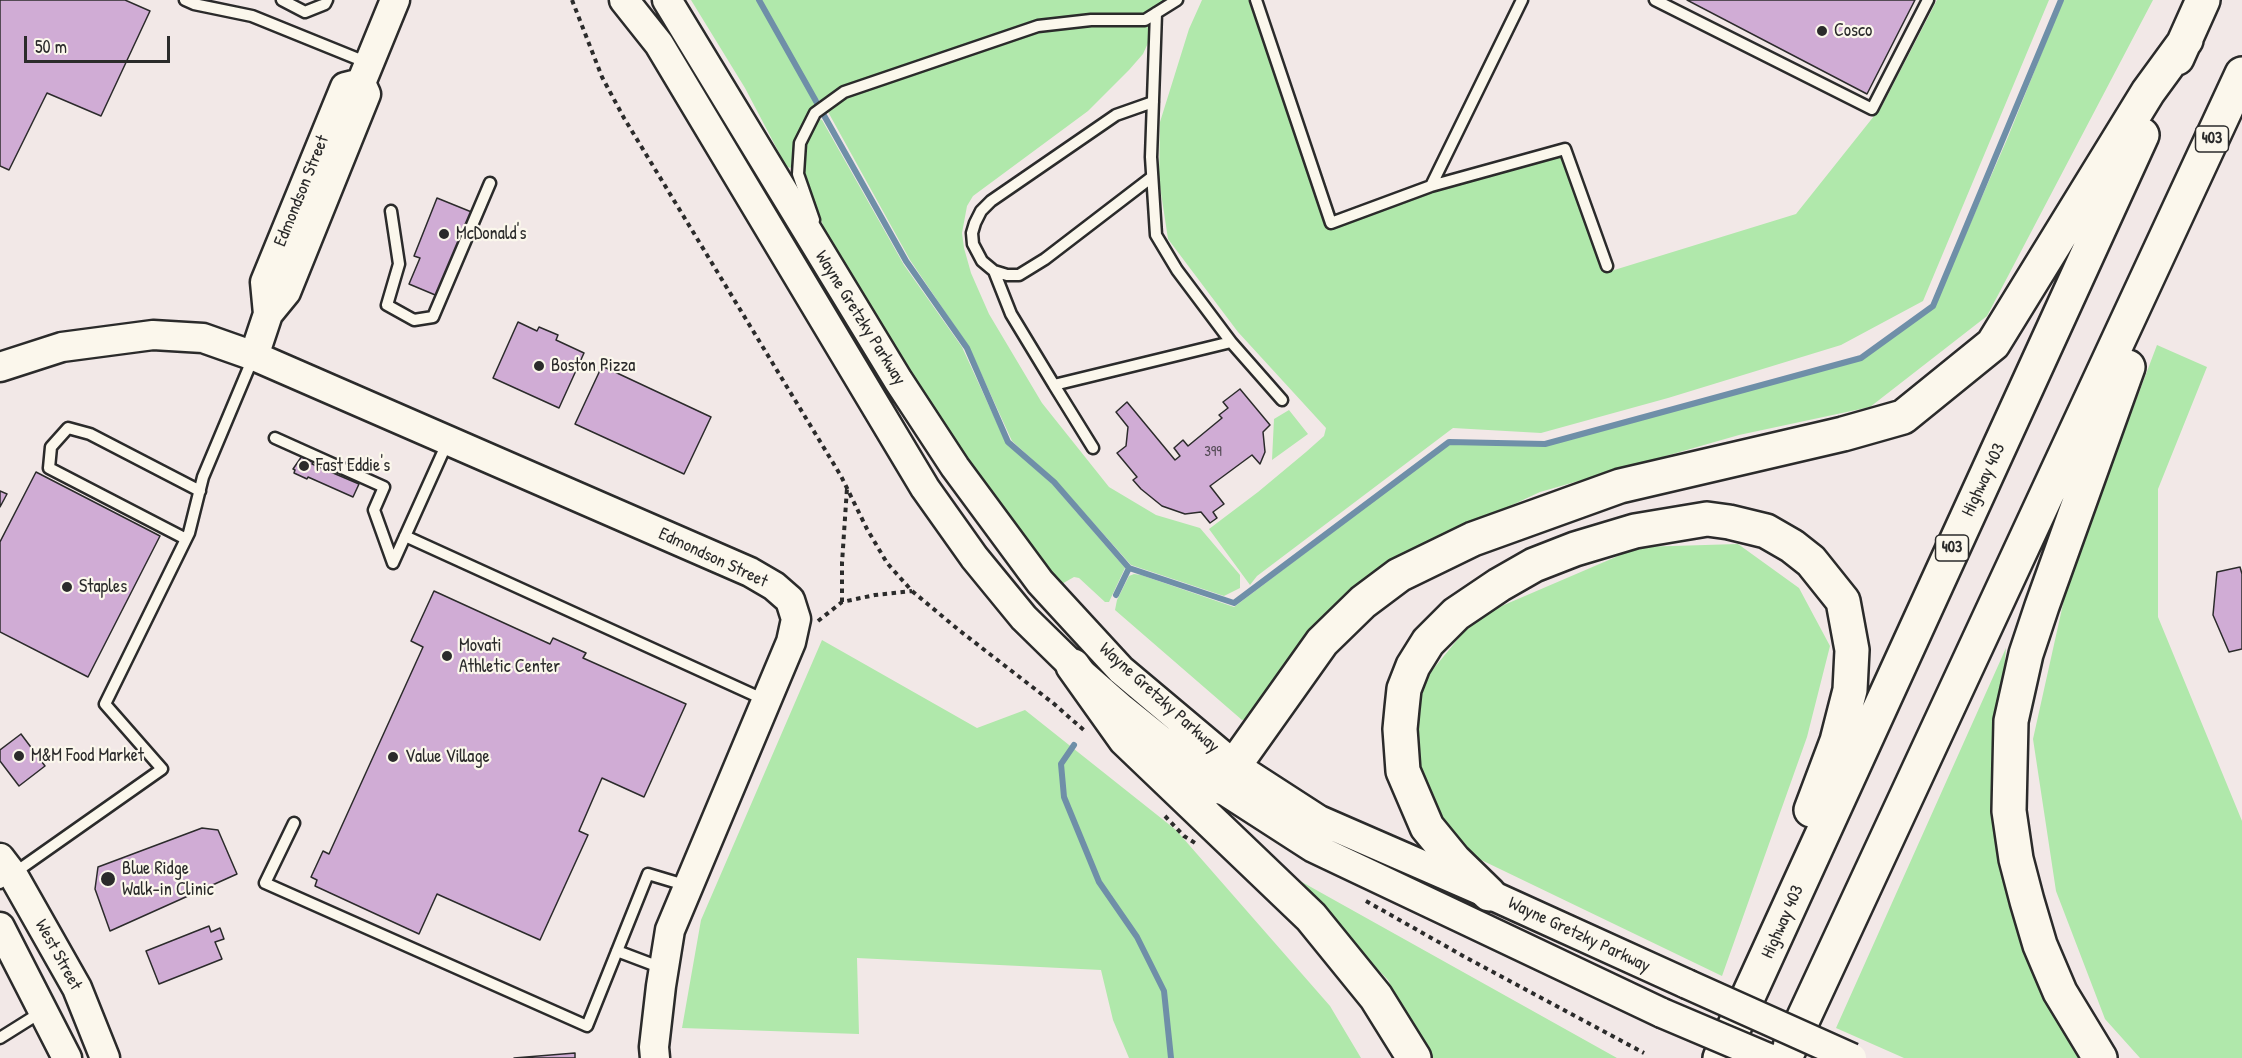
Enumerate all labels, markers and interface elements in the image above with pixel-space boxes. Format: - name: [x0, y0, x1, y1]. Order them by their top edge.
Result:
- place label: Cosco: [1834, 20, 1872, 42]
- scale bar: [27, 24, 172, 62]
- marker: Cosco: [1815, 24, 1829, 38]
- text: 50 m: [35, 34, 67, 59]
- road number: 403: [2196, 126, 2228, 152]
- street label: Edmondson Street: [270, 132, 334, 250]
- place label: McDonald's: [456, 223, 526, 245]
- marker: McDonald's: [437, 227, 451, 241]
- street label: Wayne Gretzky Parkway: [810, 247, 910, 389]
- place label: Boston Pizza: [551, 355, 635, 377]
- marker: Boston Pizza: [532, 359, 546, 373]
- street label: Highway 403: [1958, 440, 2010, 520]
- house number: 399: [1204, 443, 1222, 461]
- place label: Fast Eddie's: [316, 455, 390, 477]
- marker: Fast Eddie's: [297, 459, 311, 473]
- street label: Edmondson Street: [655, 523, 771, 593]
- road number: 403: [1936, 535, 1968, 561]
- place label: Staples: [79, 576, 127, 598]
- marker: Staples: [60, 580, 74, 594]
- place label: Movati Athletic Center: [459, 635, 560, 678]
- street label: Wayne Gretzky Parkway: [1094, 638, 1224, 758]
- marker: Movati Athletic Center: [440, 649, 454, 663]
- place label: M&M Food Market: [31, 745, 144, 767]
- place label: Value Village: [405, 746, 490, 768]
- marker: M&M Food Market: [12, 749, 26, 763]
- marker: Value Village: [386, 750, 400, 764]
- place label: Blue Ridge Walk-in Clinic: [122, 858, 214, 900]
- marker: Blue Ridge Walk-in Clinic: [99, 870, 117, 888]
- street label: Highway 403: [1757, 882, 1809, 962]
- street label: Wayne Gretzky Parkway: [1505, 893, 1653, 977]
- street label: West Street: [30, 916, 86, 994]

